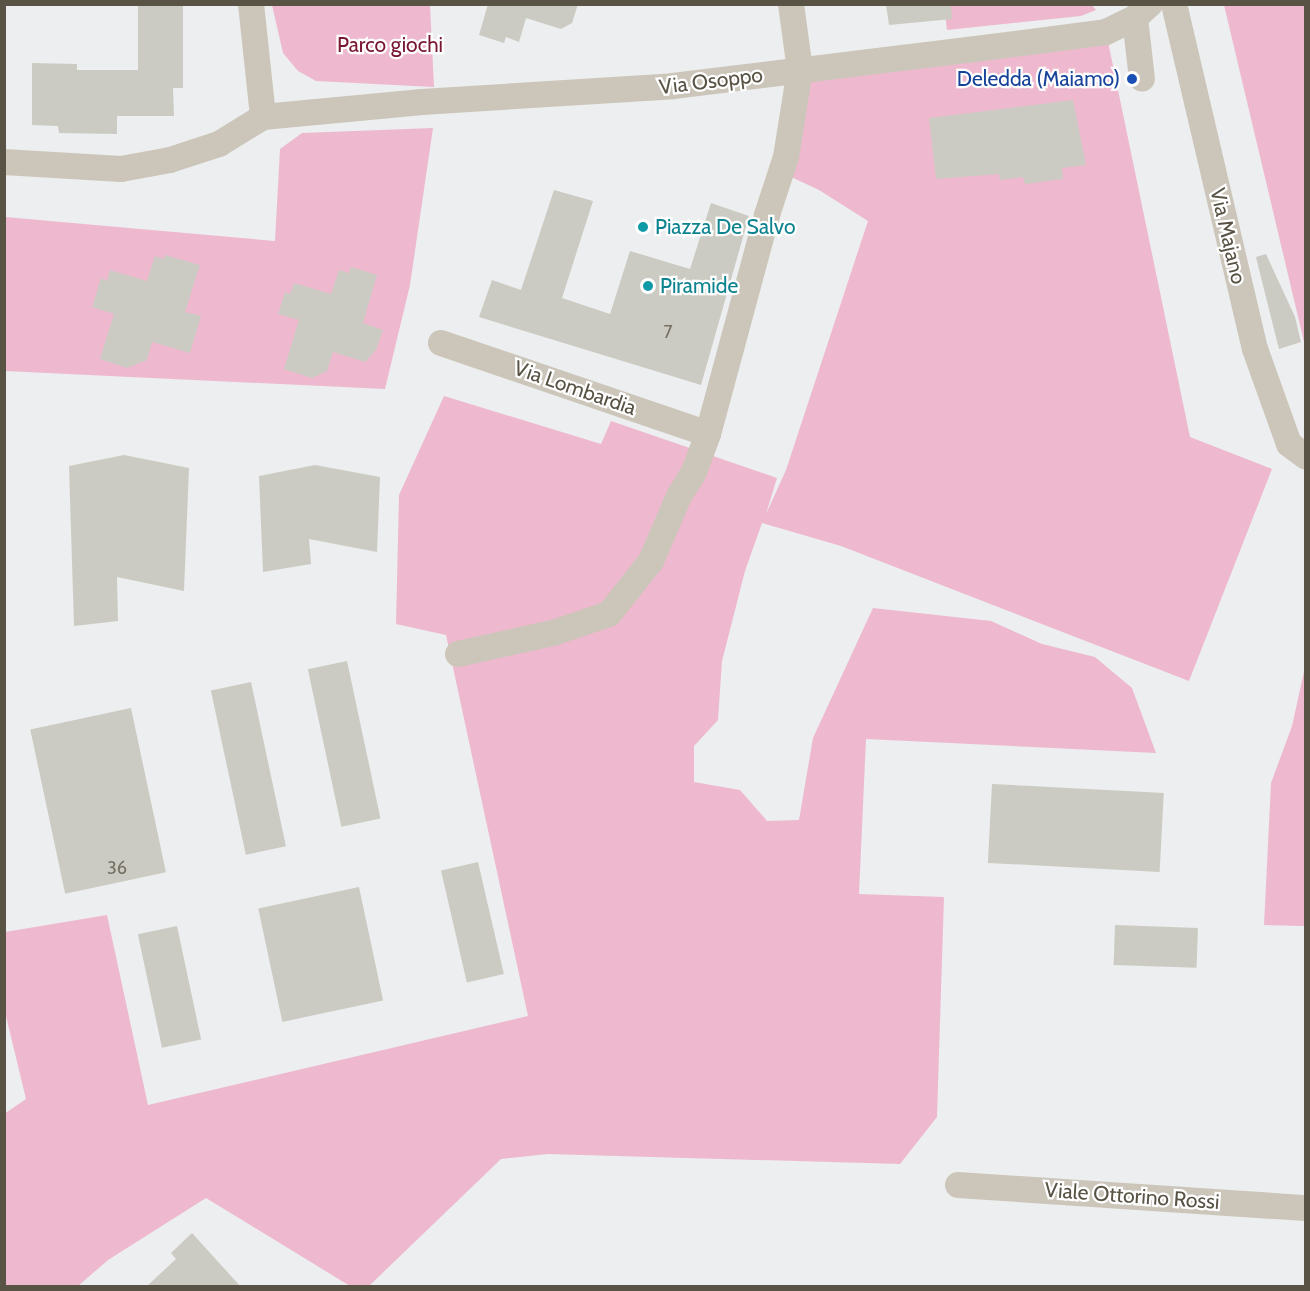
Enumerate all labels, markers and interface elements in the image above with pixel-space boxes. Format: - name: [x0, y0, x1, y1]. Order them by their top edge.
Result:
- park label: Parco giochi: [337, 32, 443, 58]
- street label: Via Osoppo: [658, 62, 764, 100]
- place label: Deledda (Maiamo): [957, 66, 1120, 92]
- marker: Deledda (Maiamo): [1125, 72, 1139, 86]
- street label: Via Majano: [1205, 186, 1251, 286]
- place label: Piazza De Salvo: [655, 214, 795, 240]
- marker: Piazza De Salvo: [636, 220, 650, 234]
- place label: Piramide: [660, 273, 738, 299]
- marker: Piramide: [641, 279, 655, 293]
- house number: 7: [663, 321, 673, 343]
- street label: Via Lombardia: [511, 355, 639, 421]
- house number: 36: [107, 857, 127, 879]
- street label: Viale Ottorino Rossi: [1044, 1177, 1220, 1215]

